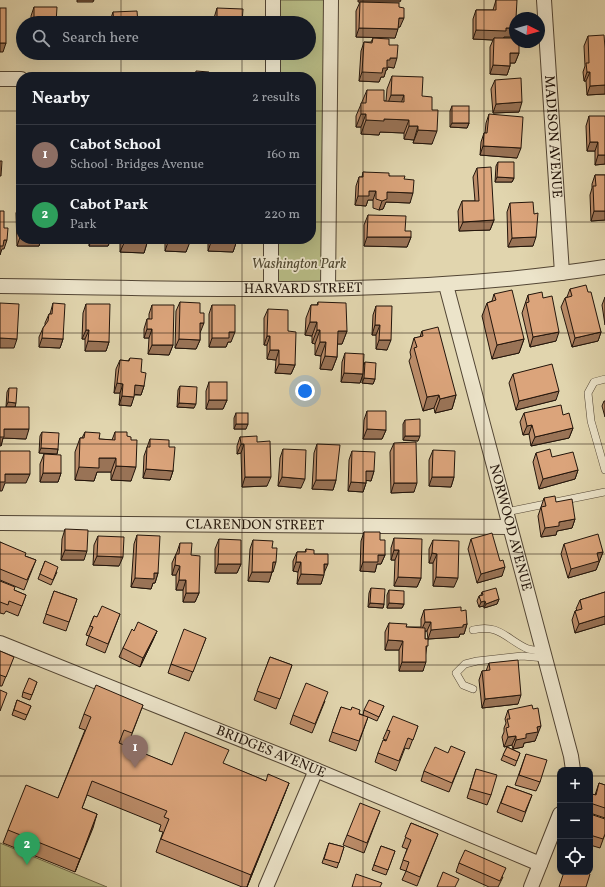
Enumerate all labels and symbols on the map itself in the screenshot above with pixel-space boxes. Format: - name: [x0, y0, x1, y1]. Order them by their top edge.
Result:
- north arrow: [509, 12, 545, 48]
- street label: MADISON AVENUE: [539, 75, 567, 199]
- park label: Washington Park: [251, 255, 347, 274]
- street label: HARVARD STREET: [244, 278, 363, 299]
- your location: [295, 381, 315, 401]
- street label: NORWOOD AVENUE: [484, 462, 536, 593]
- street label: CLARENDON STREET: [186, 515, 324, 535]
- street label: BRIDGES AVENUE: [213, 721, 329, 783]
- pin: 1: [122, 735, 148, 768]
- pin: 2: [14, 832, 40, 865]

